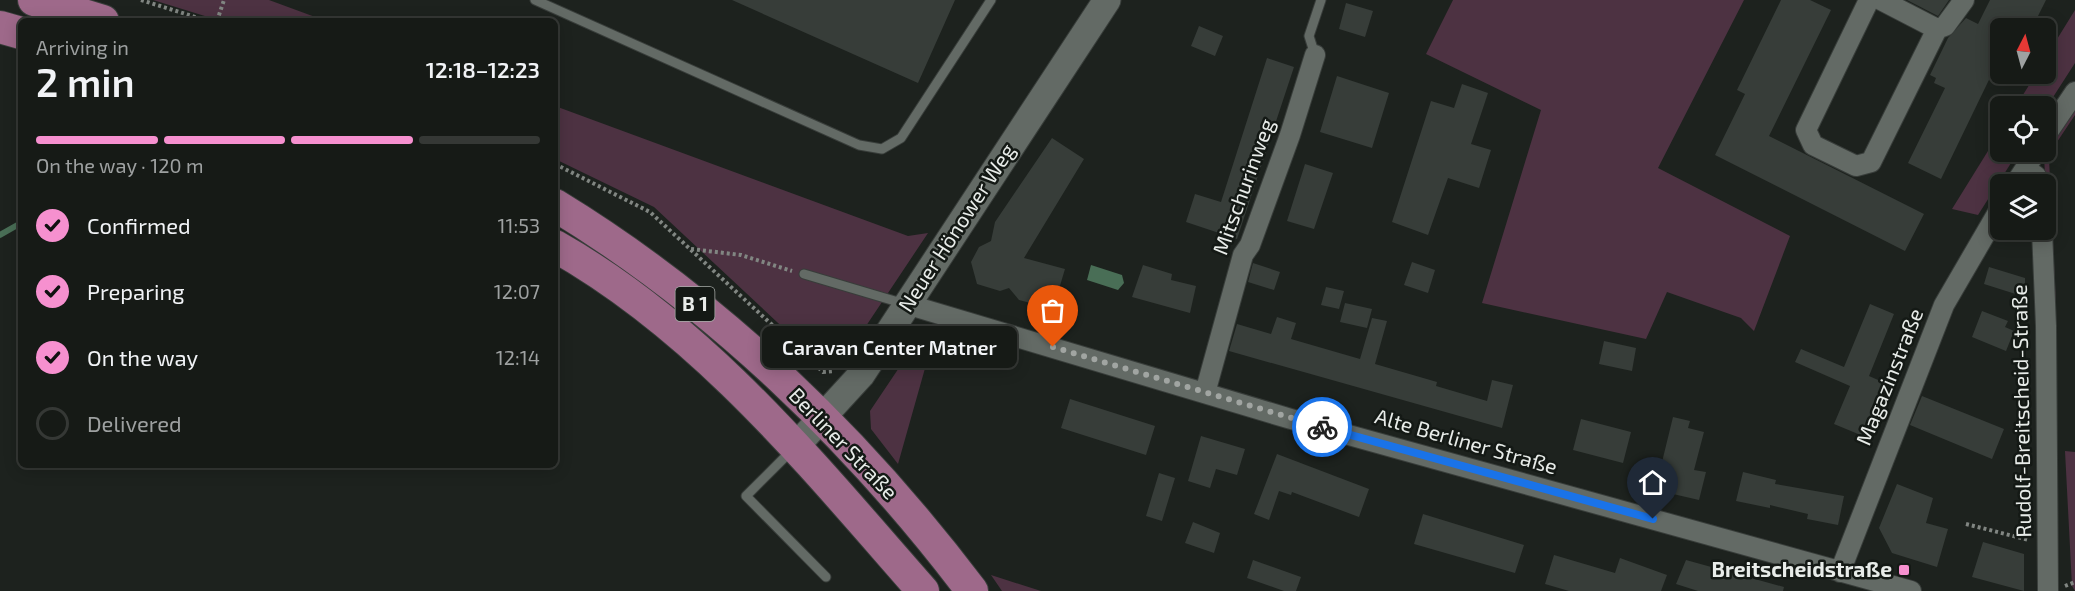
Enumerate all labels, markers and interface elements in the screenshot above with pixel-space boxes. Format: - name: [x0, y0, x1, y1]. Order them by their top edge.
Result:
- north arrow: [1990, 18, 2056, 84]
- map controls: [1990, 18, 2056, 240]
- text: Arriving in: [36, 35, 129, 59]
- text: 12:18–12:23: [426, 56, 540, 82]
- text: 2 min: [36, 58, 135, 105]
- button: locate: [1990, 96, 2056, 162]
- street label: Mitschurinweg: [1206, 115, 1279, 258]
- street label: Neuer Hönower Weg: [892, 138, 1020, 316]
- text: On the way · 120 m: [36, 153, 204, 177]
- button: layers: [1990, 174, 2056, 240]
- icon: check: [36, 209, 69, 242]
- text: Confirmed: [87, 212, 191, 238]
- text: 11:53: [498, 213, 540, 237]
- icon: check: [36, 275, 69, 308]
- text: Preparing: [87, 278, 185, 304]
- text: 12:07: [494, 279, 540, 303]
- street label: Rudolf-Breitscheid-Straße: [2006, 284, 2035, 538]
- pin: [1027, 285, 1078, 347]
- road number: B 1: [676, 287, 714, 321]
- icon: bag: [1036, 294, 1069, 327]
- street label: Magazinstraße: [1850, 304, 1927, 448]
- callout: Caravan Center Matner: [762, 326, 1017, 368]
- text: Caravan Center Matner: [782, 335, 997, 359]
- icon: check: [36, 341, 69, 374]
- text: On the way: [87, 344, 198, 370]
- text: 12:14: [496, 345, 540, 369]
- street label: Berliner Straße: [785, 382, 904, 504]
- courier: [1292, 397, 1352, 457]
- street label: Alte Berliner Straße: [1372, 403, 1560, 479]
- text: Delivered: [87, 410, 182, 436]
- icon: bike: [1306, 411, 1339, 444]
- pin: [1627, 457, 1678, 519]
- icon: home: [1636, 466, 1669, 499]
- place label: Breitscheidstraße: [1712, 556, 1892, 581]
- marker: Breitscheidstraße: [1897, 563, 1911, 577]

